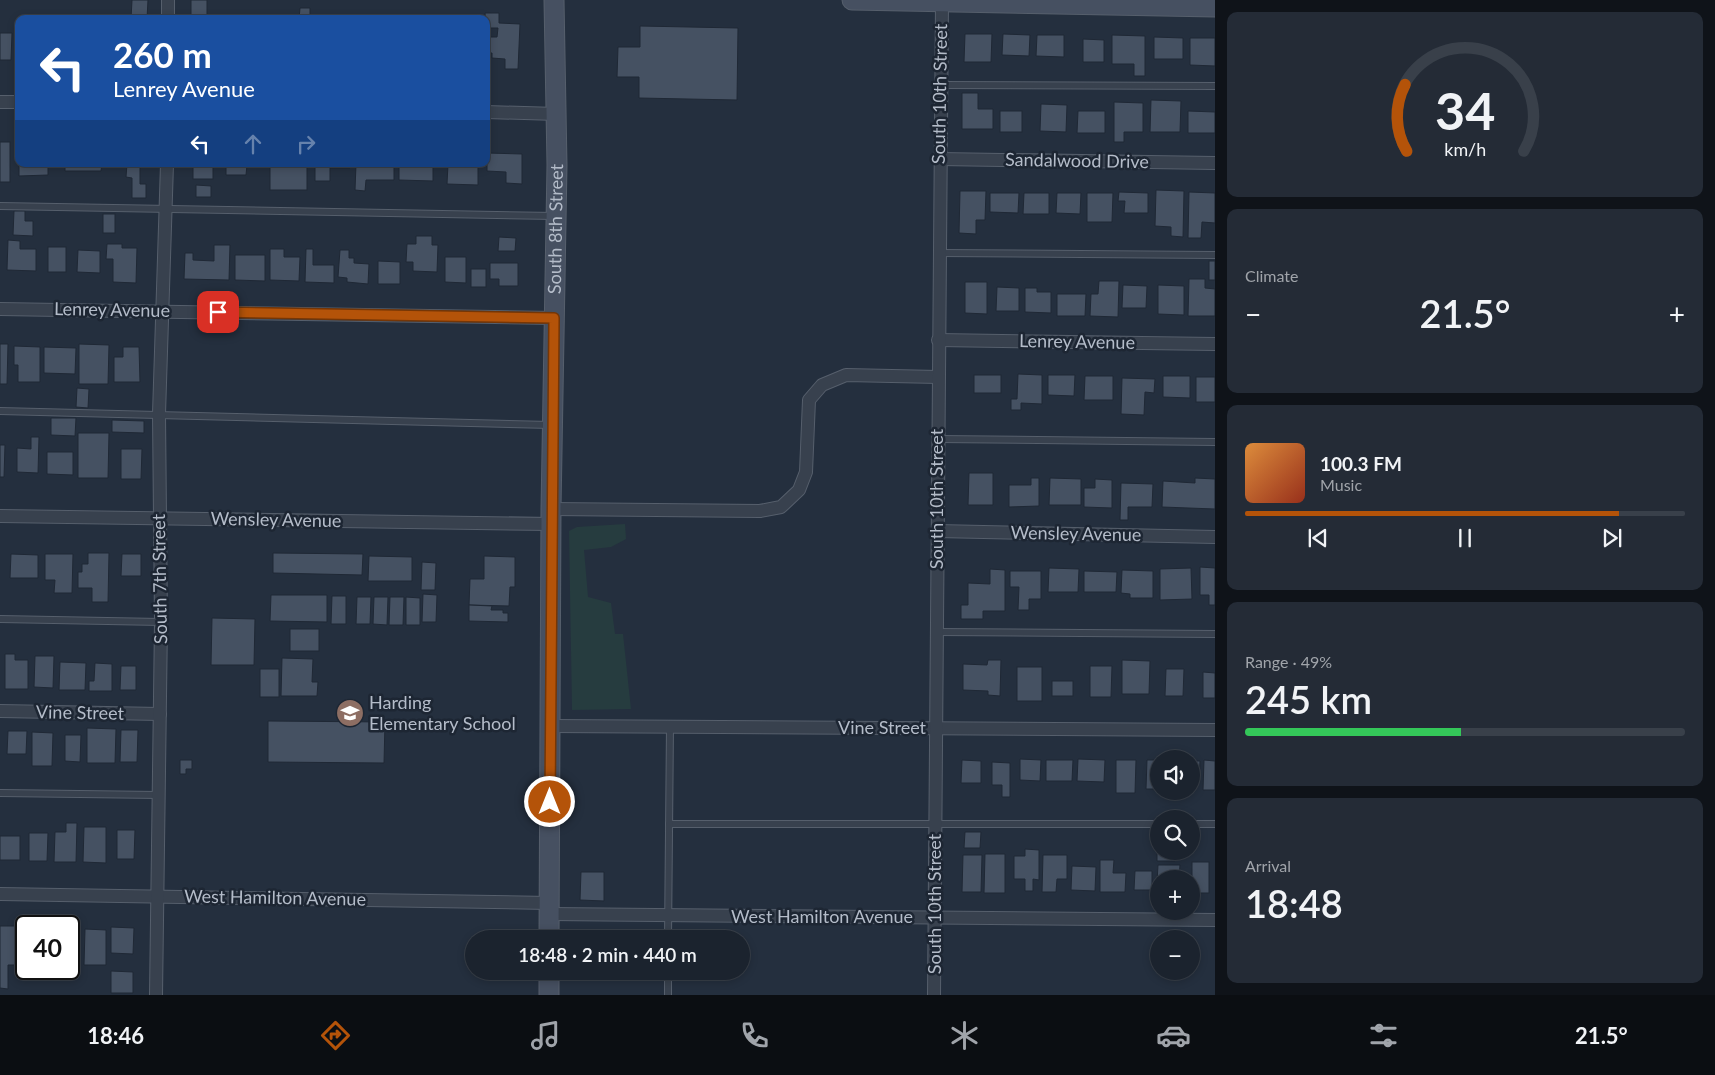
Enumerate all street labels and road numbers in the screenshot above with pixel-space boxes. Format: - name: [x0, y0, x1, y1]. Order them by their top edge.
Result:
- street label: South 10th Street: [927, 23, 951, 164]
- street label: Sandalwood Drive: [1005, 148, 1149, 172]
- street label: South 8th Street: [543, 163, 567, 294]
- street label: Lenrey Avenue: [54, 297, 170, 321]
- street label: Lenrey Avenue: [1019, 329, 1135, 353]
- street label: South 10th Street: [925, 428, 947, 569]
- street label: Wensley Avenue: [210, 507, 342, 531]
- street label: South 7th Street: [147, 513, 171, 644]
- street label: Wensley Avenue: [1010, 521, 1142, 545]
- street label: Vine Street: [36, 700, 125, 724]
- street label: Vine Street: [838, 716, 927, 738]
- street label: South 10th Street: [923, 833, 945, 974]
- street label: West Hamilton Avenue: [184, 884, 366, 910]
- street label: West Hamilton Avenue: [731, 905, 913, 927]

